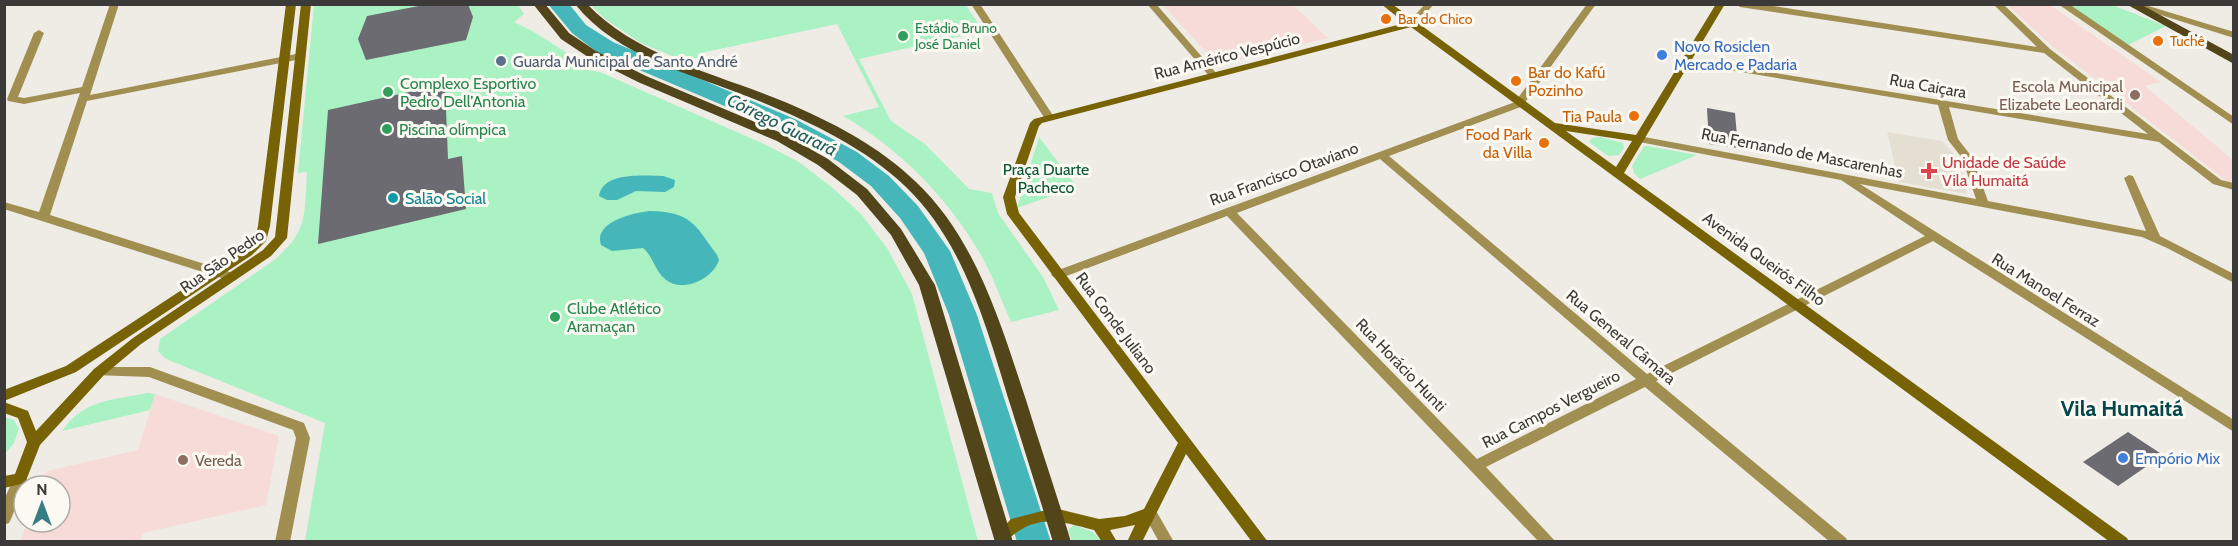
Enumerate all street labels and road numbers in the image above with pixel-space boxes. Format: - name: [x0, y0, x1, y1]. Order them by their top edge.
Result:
- street label: Rua Américo Vespúcio: [1152, 29, 1302, 83]
- street label: Rua Caiçara: [1888, 70, 1968, 102]
- street label: Rua Fernando de Mascarenhas: [1700, 124, 1905, 182]
- street label: Rua Francisco Otaviano: [1207, 138, 1361, 210]
- street label: Avenida Queirós Filho: [1699, 208, 1829, 310]
- street label: Rua São Pedro: [176, 225, 268, 297]
- street label: Rua Manoel Ferraz: [1988, 249, 2104, 331]
- street label: Rua Conde Juliano: [1072, 269, 1160, 378]
- street label: Rua General Câmara: [1562, 286, 1680, 389]
- street label: Rua Horácio Hunti: [1352, 315, 1450, 415]
- street label: Rua Campos Vergueiro: [1479, 366, 1623, 452]

